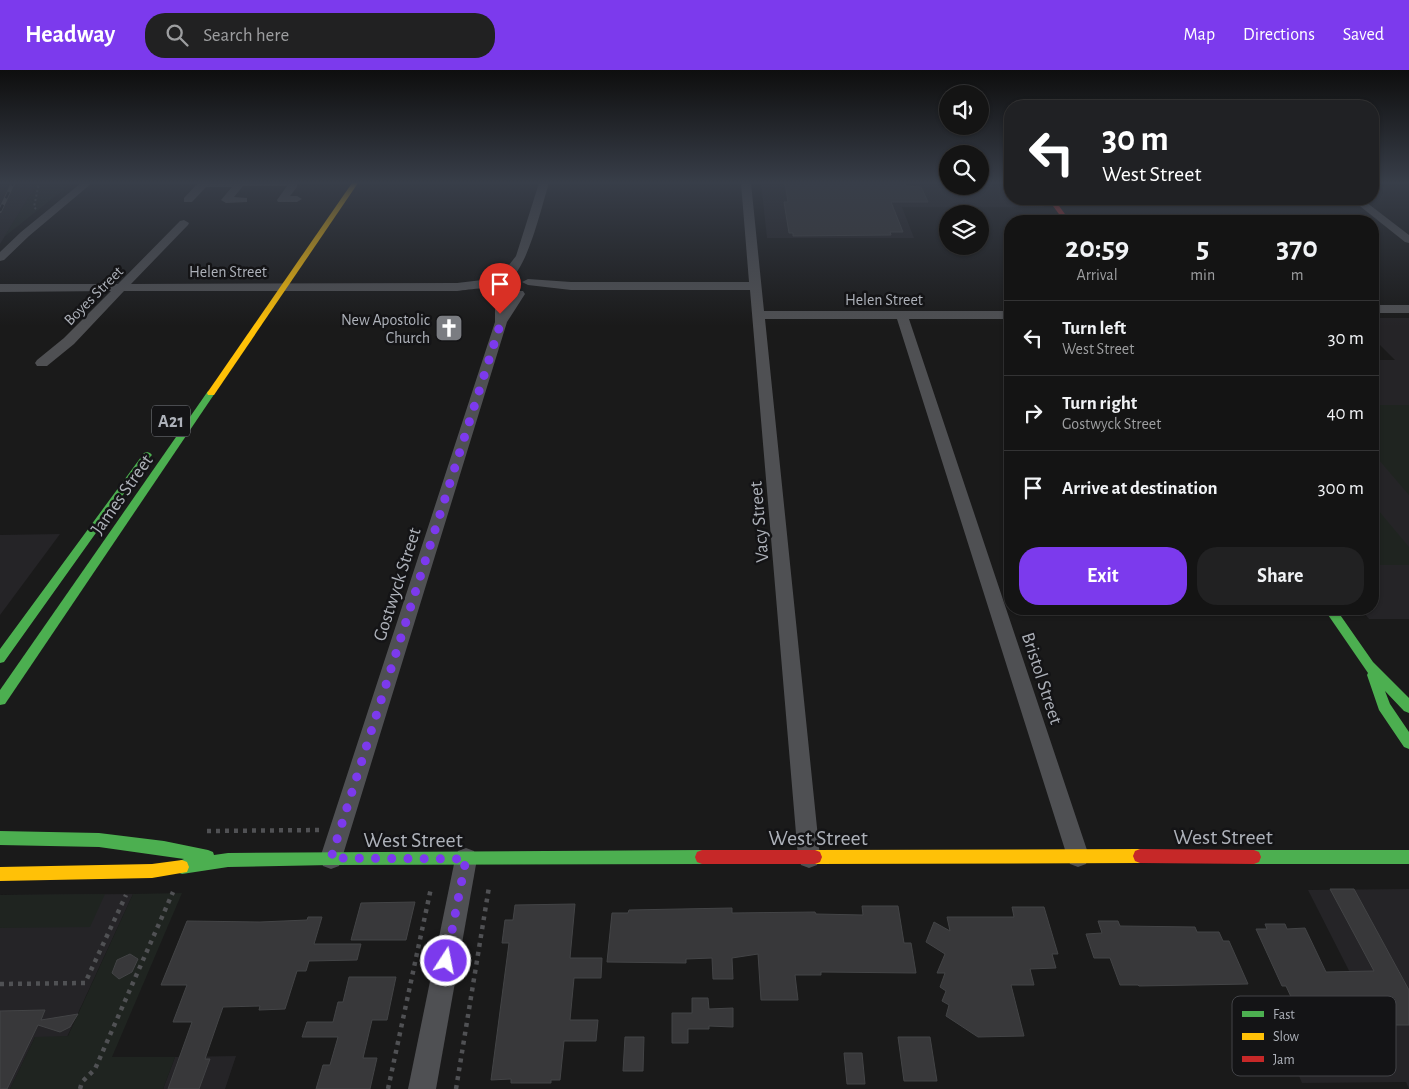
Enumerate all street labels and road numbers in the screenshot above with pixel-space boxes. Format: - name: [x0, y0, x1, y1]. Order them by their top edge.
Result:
- street label: Boyes Street: [61, 263, 127, 329]
- street label: Helen Street: [189, 264, 267, 280]
- street label: Helen Street: [845, 292, 923, 308]
- road number: A21: [152, 406, 190, 436]
- street label: James Street: [88, 451, 157, 538]
- street label: Vacy Street: [746, 480, 773, 563]
- street label: Gostwyck Street: [370, 525, 425, 643]
- street label: Bristol Street: [1018, 630, 1065, 727]
- street label: West Street: [1173, 826, 1273, 848]
- street label: West Street: [768, 827, 868, 849]
- street label: West Street: [363, 829, 463, 851]

